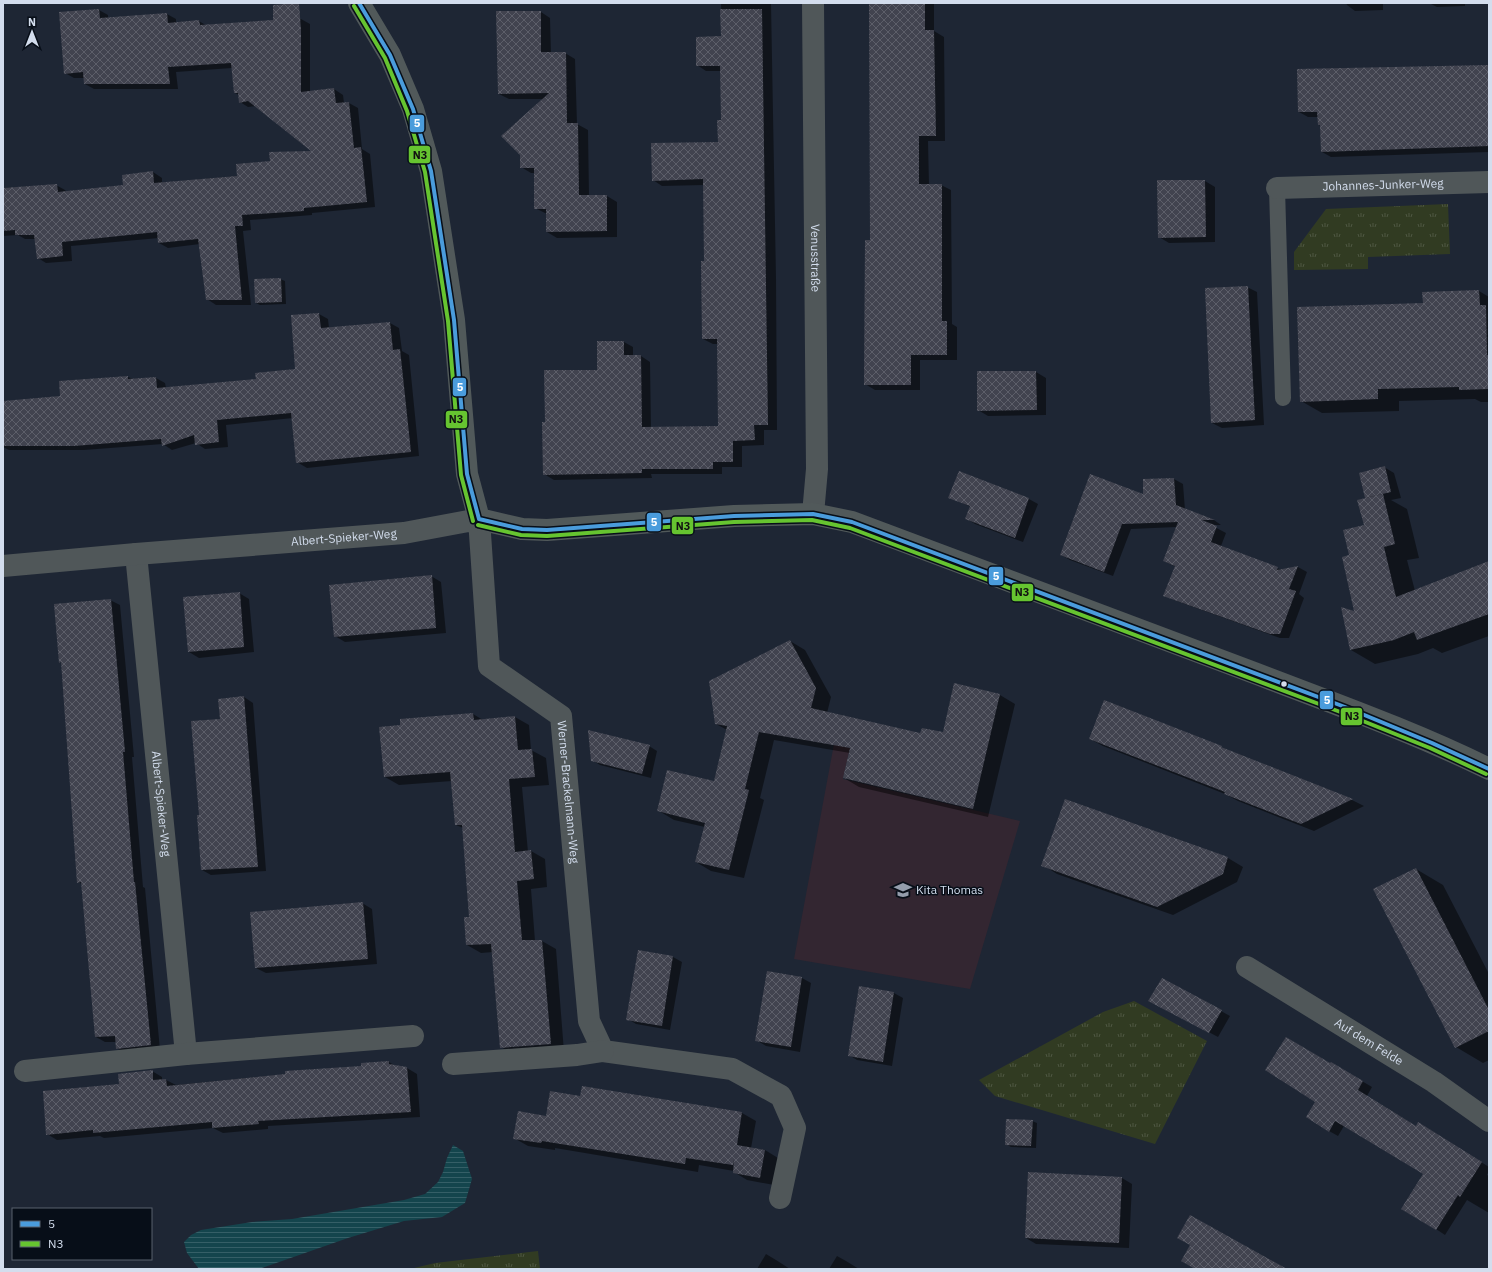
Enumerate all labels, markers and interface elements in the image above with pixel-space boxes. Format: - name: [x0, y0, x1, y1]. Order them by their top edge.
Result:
- north arrow: [12, 12, 52, 52]
- text: N: [28, 15, 36, 29]
- line badge: 5: [409, 114, 425, 133]
- text: 5: [414, 116, 421, 130]
- line badge: N3: [408, 145, 431, 164]
- text: N3: [413, 148, 427, 162]
- street label: Johannes-Junker-Weg: [1322, 175, 1444, 194]
- street label: Venusstraße: [808, 224, 823, 292]
- line badge: 5: [452, 377, 467, 397]
- text: 5: [457, 380, 464, 394]
- line badge: N3: [445, 410, 468, 429]
- text: N3: [449, 412, 463, 426]
- line badge: 5: [646, 512, 662, 532]
- text: 5: [651, 515, 658, 529]
- line badge: N3: [671, 516, 694, 535]
- text: N3: [676, 519, 690, 533]
- street label: Albert-Spieker-Weg: [290, 526, 398, 549]
- line badge: 5: [988, 566, 1004, 586]
- text: 5: [993, 569, 1000, 583]
- line badge: N3: [1011, 583, 1034, 602]
- text: N3: [1015, 585, 1029, 599]
- unlabelled marker: [1279, 679, 1289, 689]
- line badge: 5: [1319, 690, 1334, 710]
- text: 5: [1324, 693, 1331, 707]
- line badge: N3: [1340, 707, 1363, 726]
- text: N3: [1345, 709, 1359, 723]
- street label: Werner-Brackelmann-Weg: [554, 720, 583, 865]
- street label: Albert-Spieker-Weg: [149, 750, 174, 858]
- school or university icon: Kita Thomas: [893, 880, 913, 900]
- place label: Kita Thomas: [916, 882, 983, 897]
- street label: Auf dem Felde: [1332, 1015, 1407, 1069]
- legend: [12, 1208, 152, 1260]
- text: 5: [48, 1216, 55, 1231]
- text: N3: [48, 1236, 64, 1251]

